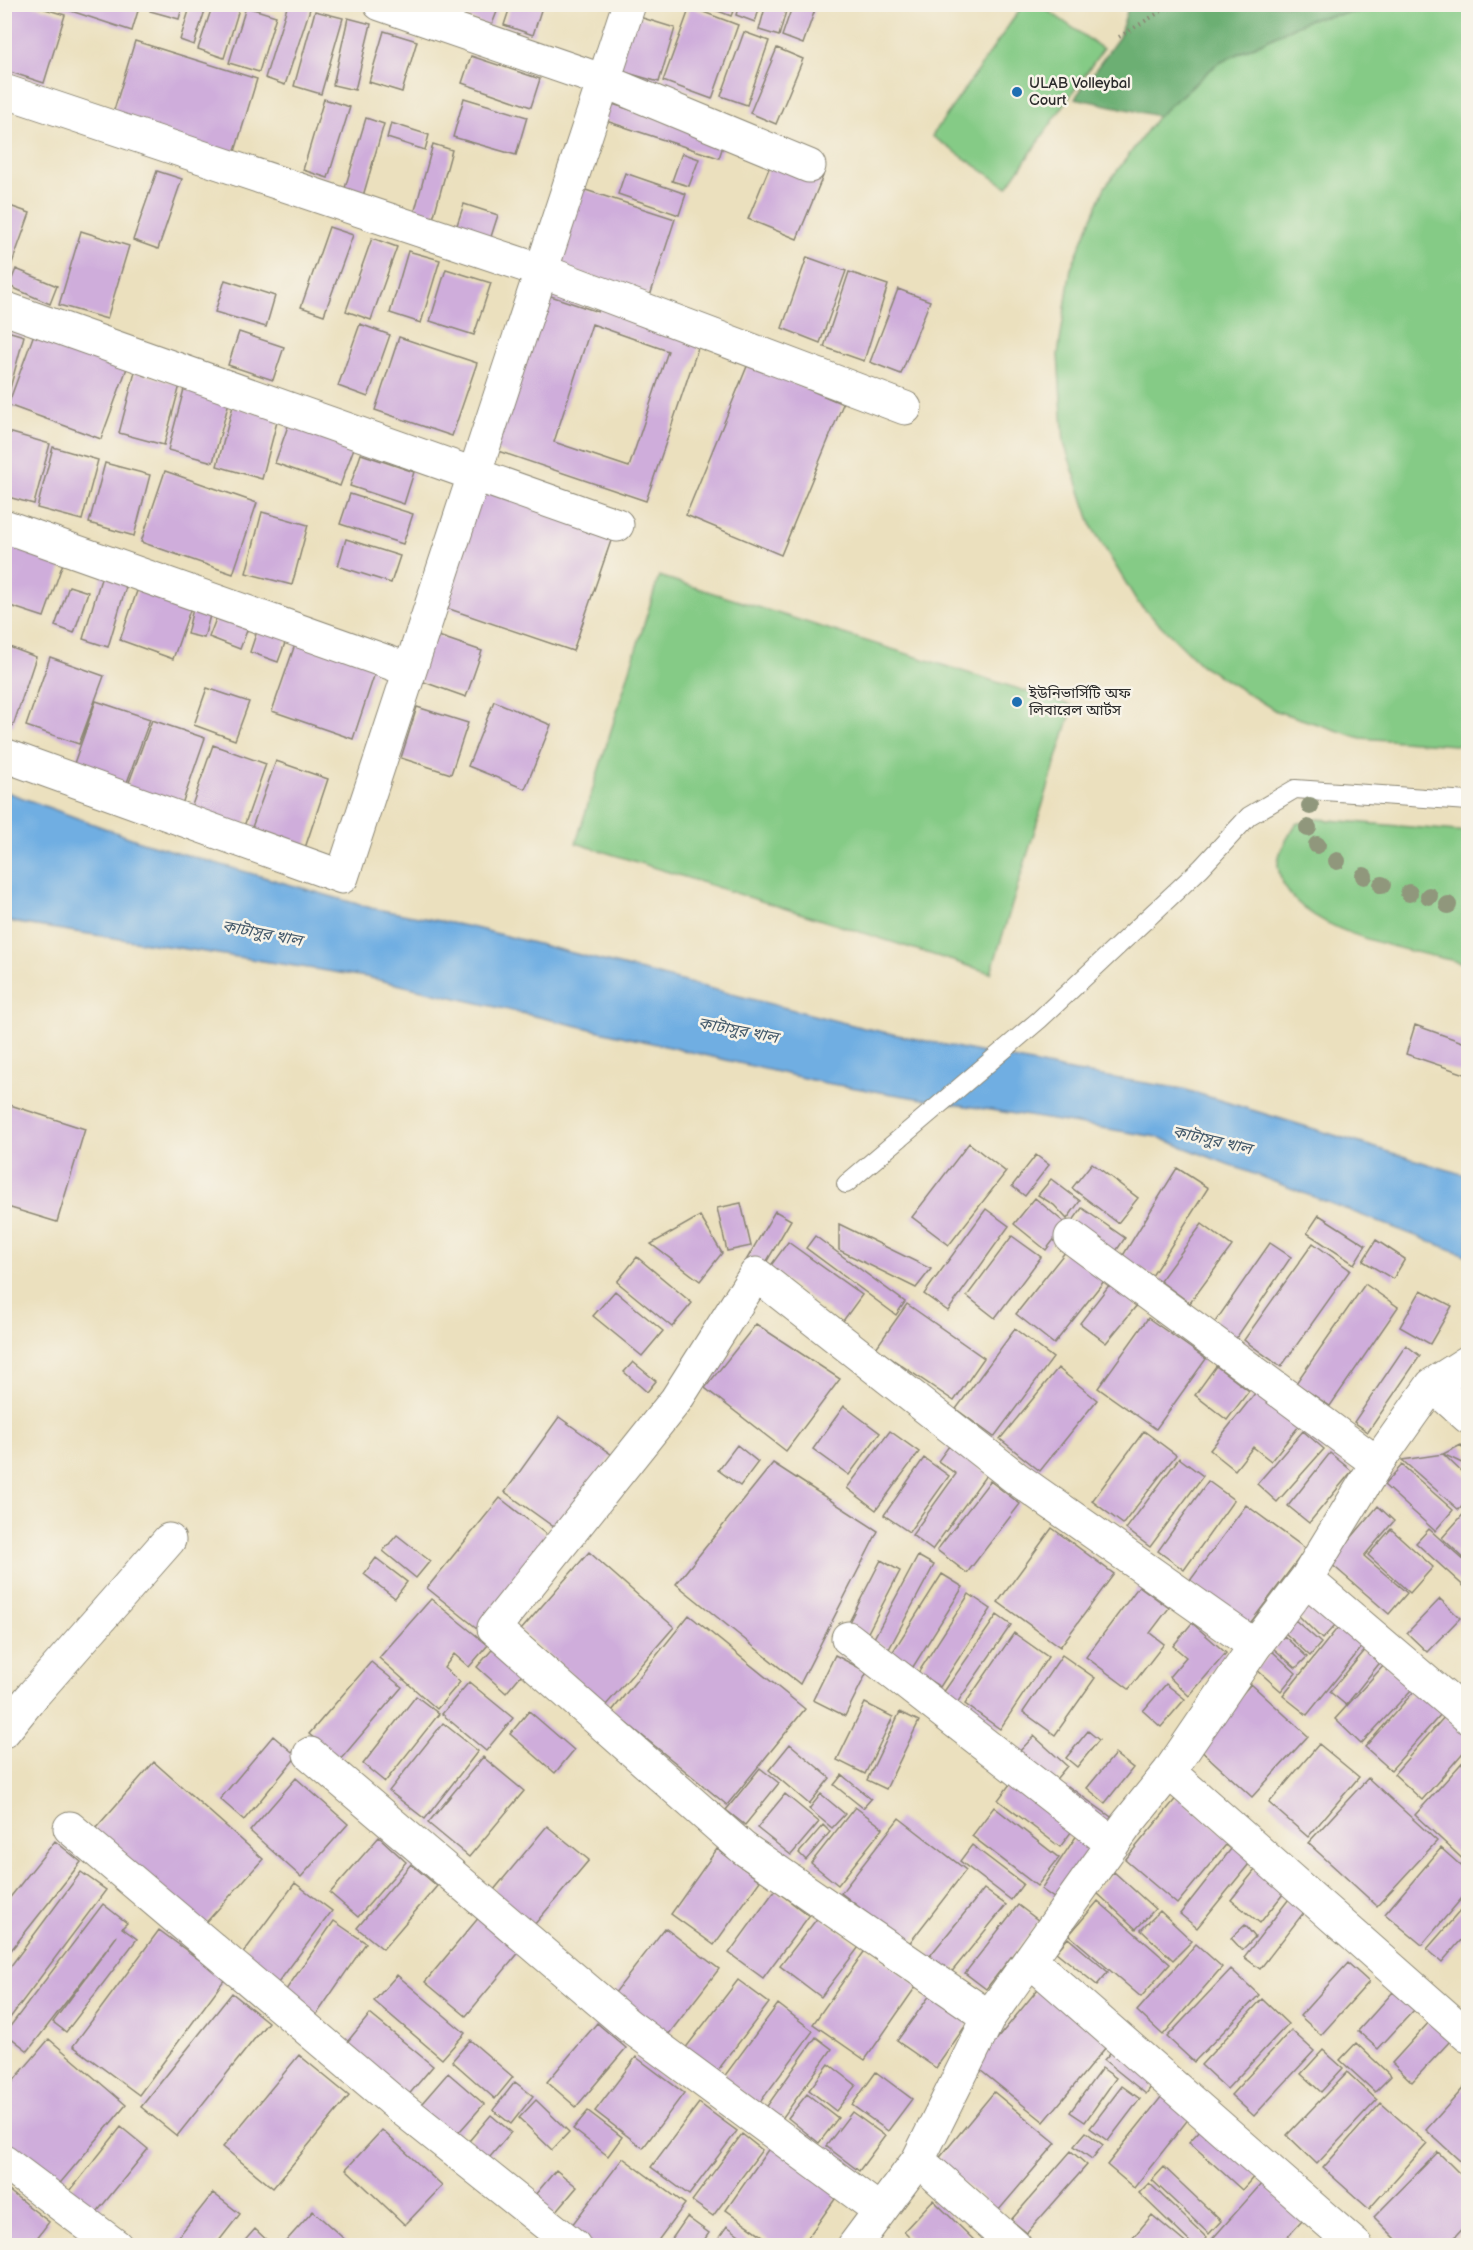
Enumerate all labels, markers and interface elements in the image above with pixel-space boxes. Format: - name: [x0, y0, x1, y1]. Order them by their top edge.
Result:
- place label: ULAB Volleybal Court: [1029, 74, 1131, 110]
- marker: ULAB Volleybal Court: [1010, 85, 1024, 99]
- place label: ইউনিভার্সিটি অফ লিবারেল আর্টস: [1028, 684, 1131, 720]
- marker: ইউনিভার্সিটি অফ লিবারেল আর্টস: [1010, 695, 1024, 709]
- water label: কাটাসুর খাল: [221, 916, 307, 952]
- water label: কাটাসুর খাল: [697, 1013, 783, 1049]
- water label: কাটাসুর খাল: [1171, 1122, 1257, 1160]

